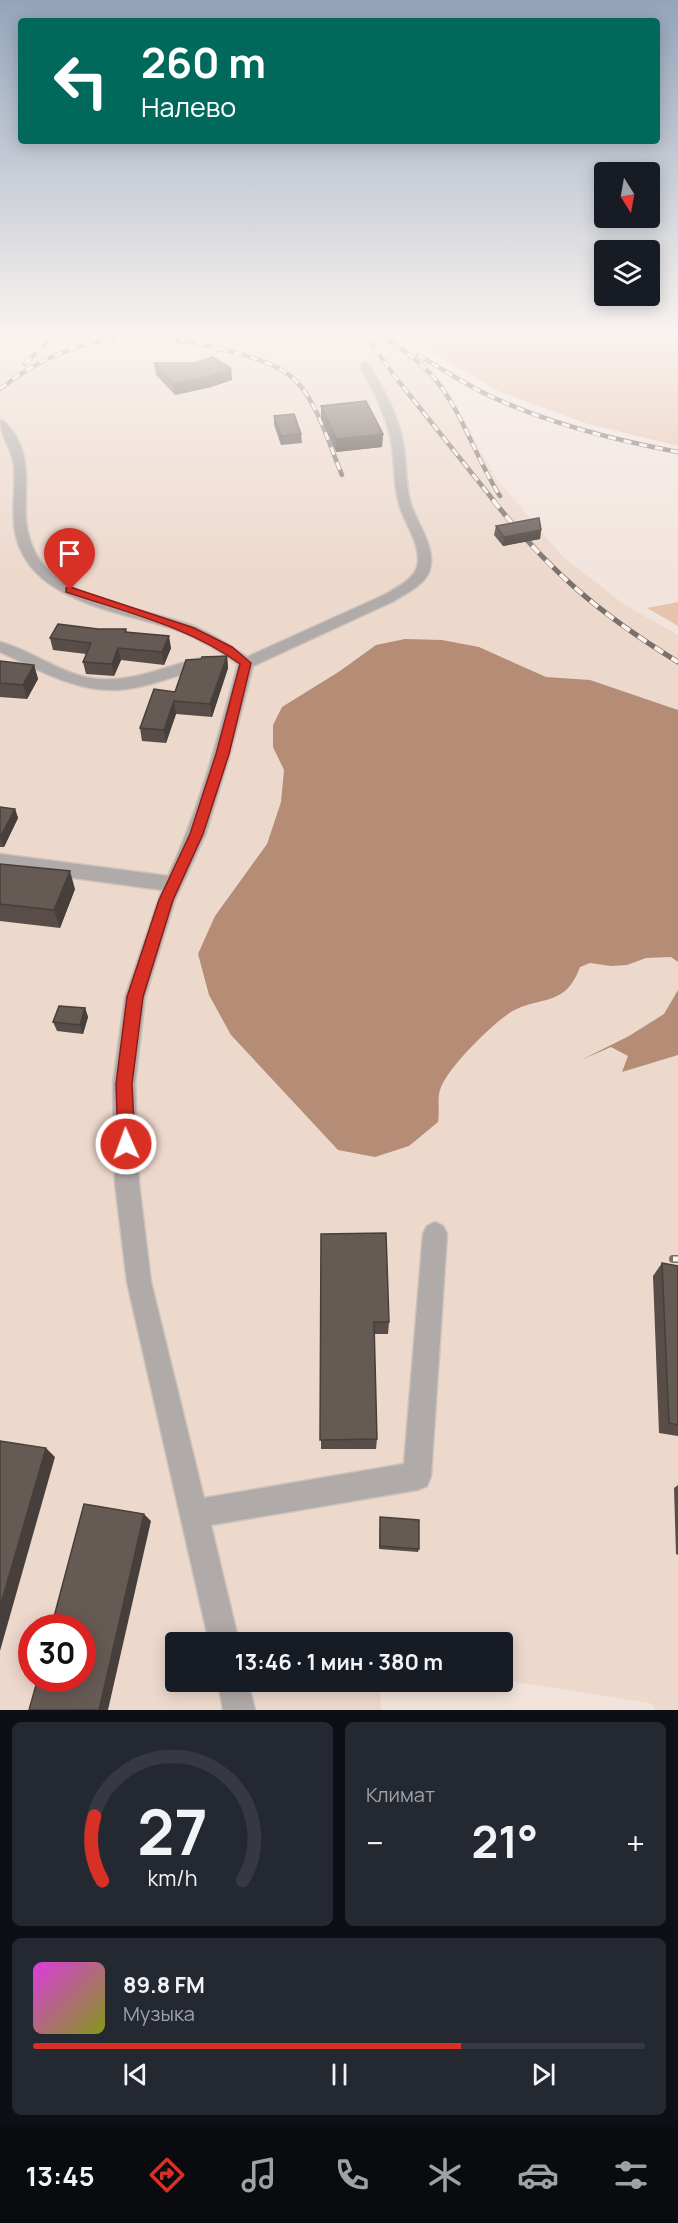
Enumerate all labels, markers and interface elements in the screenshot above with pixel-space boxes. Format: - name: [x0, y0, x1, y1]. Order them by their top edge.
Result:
- text: 260 m: [141, 33, 266, 91]
- icon: left: [42, 42, 120, 120]
- text: Налево: [141, 88, 236, 125]
- north arrow: [594, 162, 660, 228]
- map controls: [594, 162, 660, 306]
- button: layers: [594, 240, 660, 306]
- pin: [44, 528, 95, 590]
- icon: arrive: [53, 537, 86, 570]
- position arrow: [94, 1112, 158, 1176]
- speed limit sign: 30: [18, 1614, 96, 1692]
- text: 13:46 · 1 мин · 380 m: [235, 1647, 443, 1677]
- text: Климат: [366, 1781, 435, 1808]
- text: 27: [137, 1788, 208, 1874]
- text: 21°: [472, 1810, 538, 1872]
- text: −: [366, 1820, 384, 1865]
- text: +: [626, 1820, 645, 1865]
- text: km/h: [148, 1863, 197, 1892]
- text: 89.8 FM: [123, 1970, 205, 2000]
- text: Музыка: [123, 2000, 195, 2027]
- icon: previous: [119, 2058, 152, 2091]
- icon: pause: [323, 2058, 356, 2091]
- icon: next: [527, 2058, 560, 2091]
- icon: directions: [146, 2154, 188, 2196]
- icon: music: [238, 2154, 280, 2196]
- icon: phone: [331, 2154, 373, 2196]
- icon: climate: [424, 2154, 466, 2196]
- icon: car: [517, 2154, 559, 2196]
- icon: filters: [610, 2154, 652, 2196]
- text: 13:45: [25, 2157, 95, 2194]

